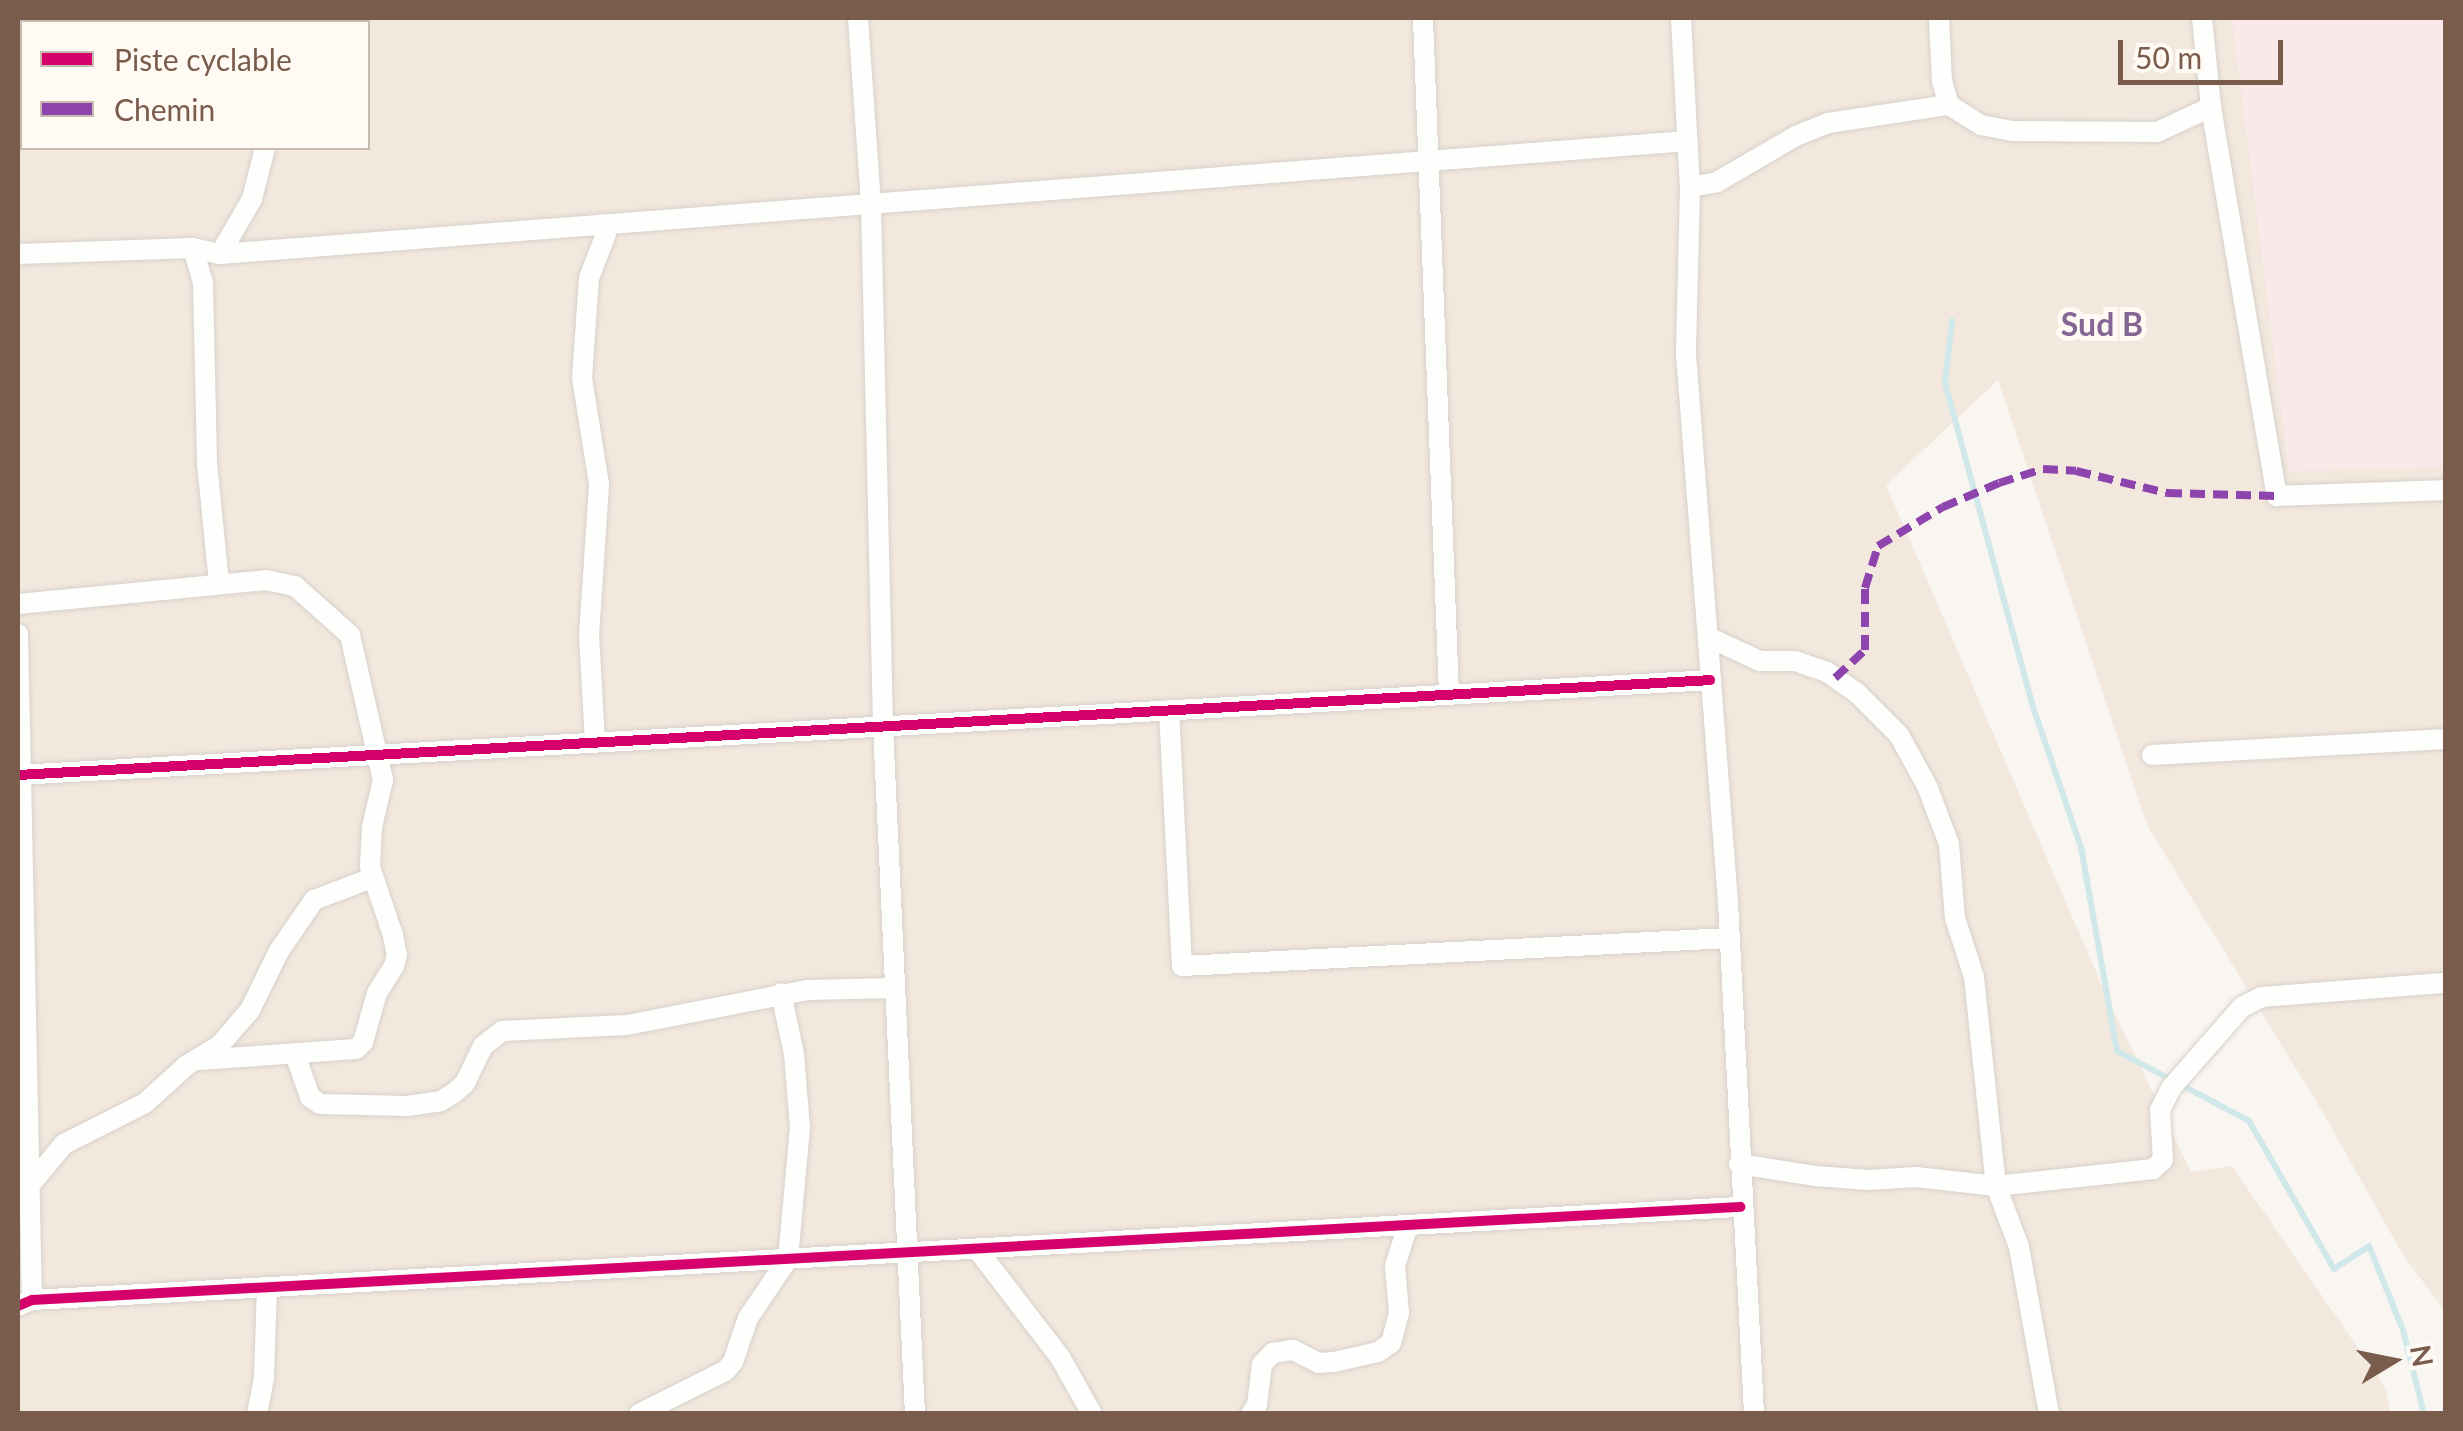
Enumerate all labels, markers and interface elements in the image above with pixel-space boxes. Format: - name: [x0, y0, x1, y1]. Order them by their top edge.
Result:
- legend: [20, 20, 370, 150]
- scale bar: [2123, 20, 2288, 82]
- text: 50 m: [2135, 39, 2202, 75]
- text: Piste cyclable: [114, 41, 292, 77]
- text: Chemin: [114, 91, 215, 127]
- district label: Sud B: [2061, 305, 2143, 343]
- north arrow: [2343, 1311, 2443, 1411]
- text: N: [2404, 1342, 2441, 1369]

